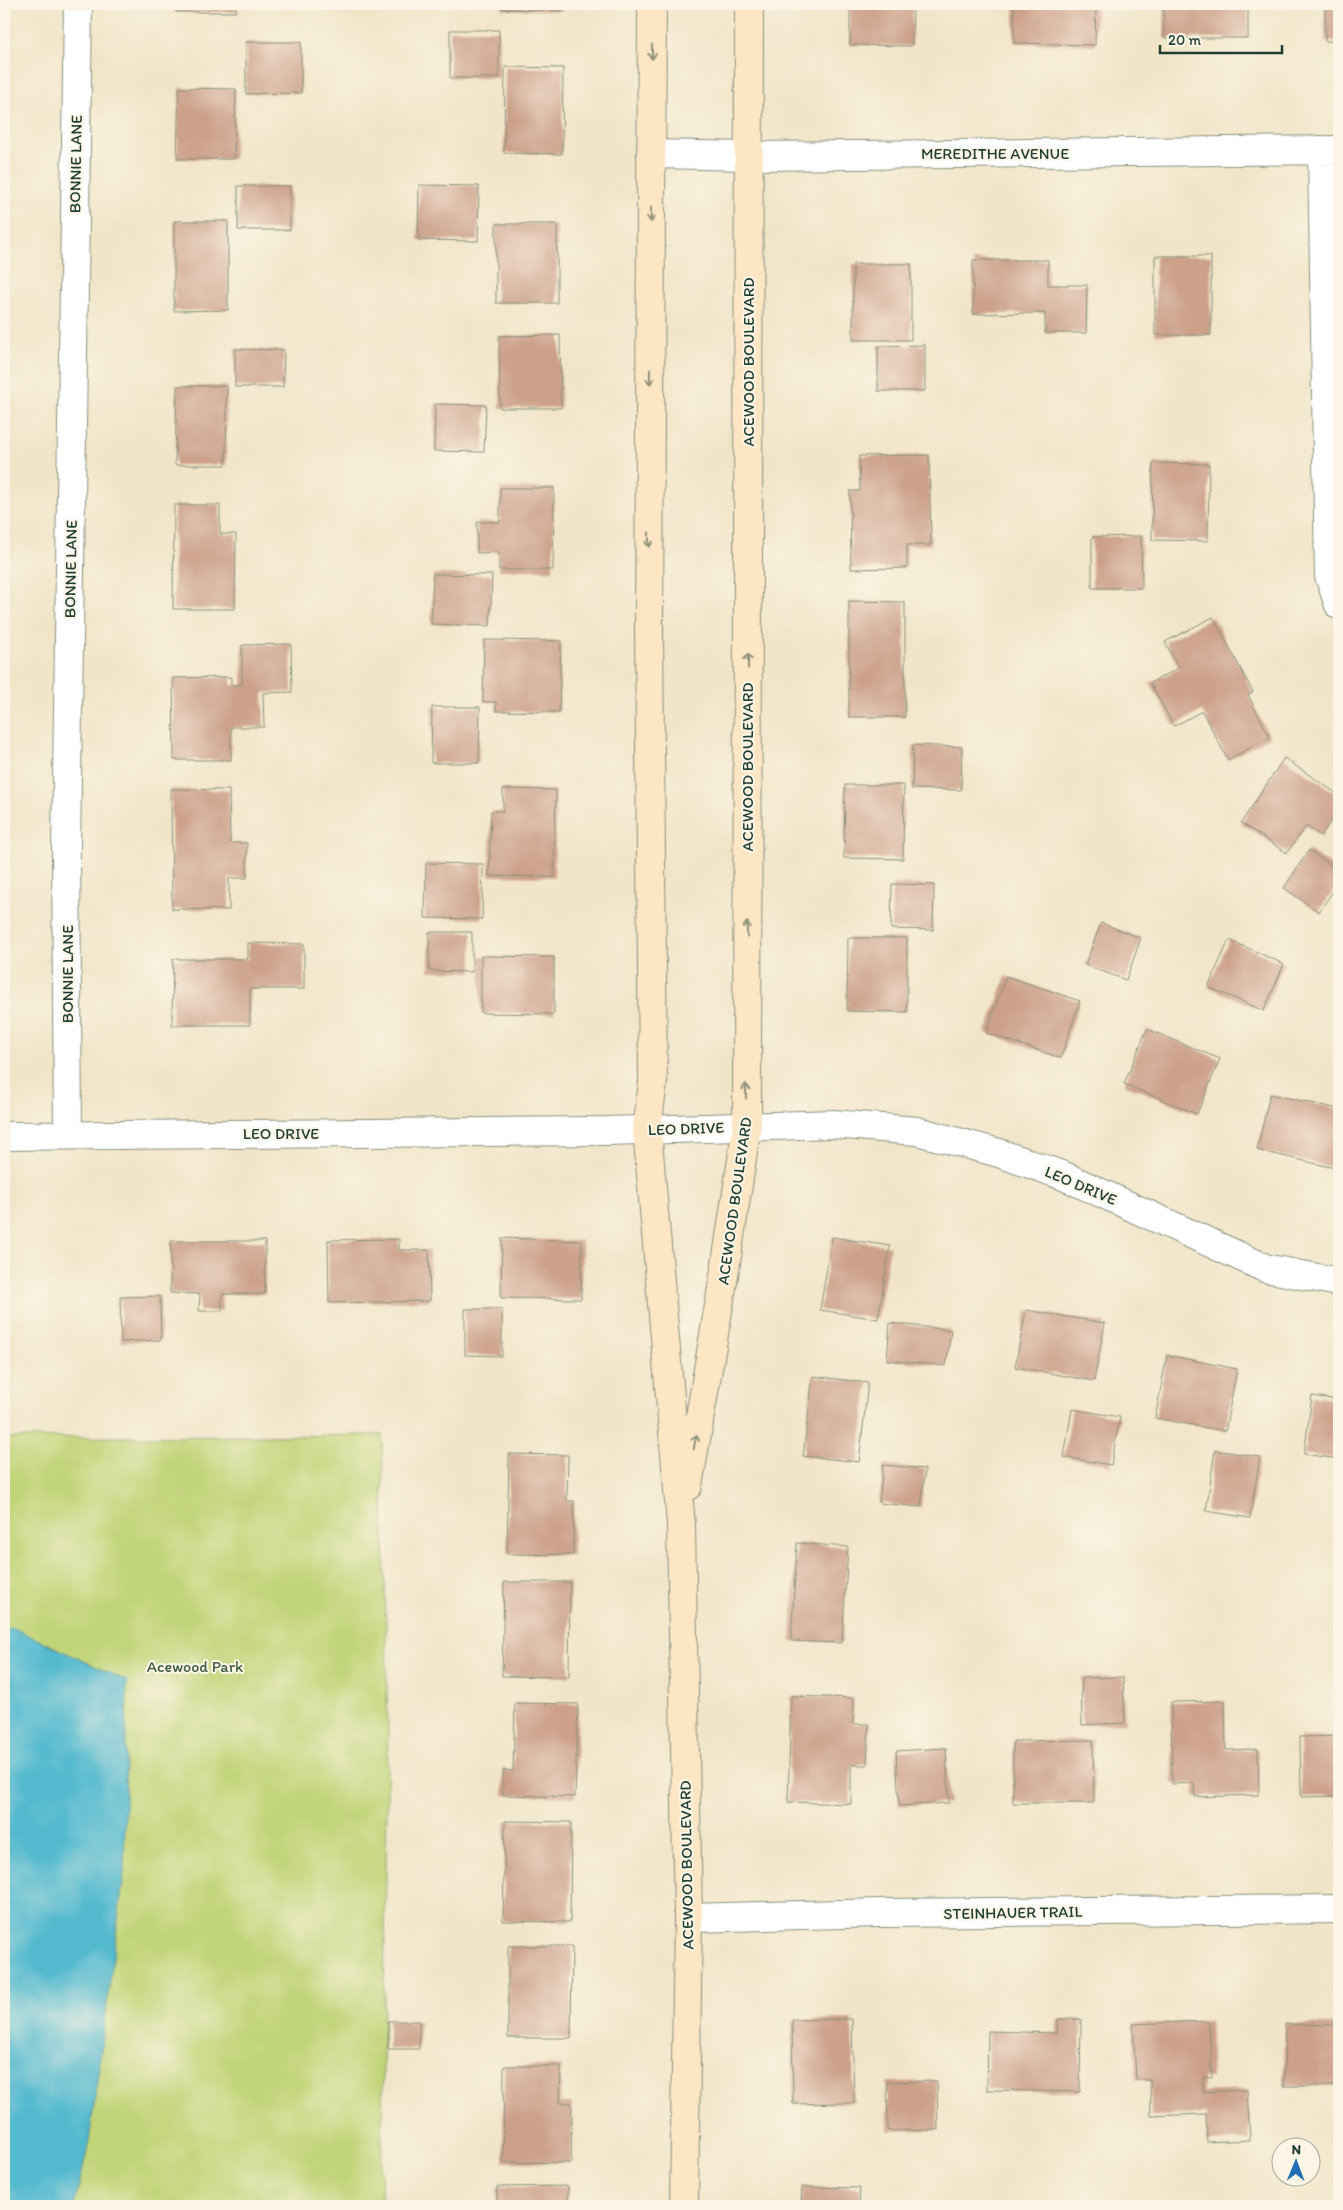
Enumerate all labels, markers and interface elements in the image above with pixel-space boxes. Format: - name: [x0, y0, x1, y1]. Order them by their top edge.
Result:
- scale bar: [1160, 22, 1283, 54]
- text: 20 m: [1168, 31, 1202, 49]
- one-way arrow: [647, 44, 657, 60]
- street label: BONNIE LANE: [65, 115, 86, 213]
- street label: MEREDITHE AVENUE: [921, 144, 1069, 163]
- one-way arrow: [646, 206, 656, 223]
- street label: ACEWOOD BOULEVARD: [739, 277, 758, 447]
- one-way arrow: [645, 369, 655, 385]
- street label: BONNIE LANE: [60, 520, 81, 618]
- one-way arrow: [644, 532, 654, 548]
- one-way arrow: [743, 654, 753, 670]
- street label: ACEWOOD BOULEVARD: [738, 682, 757, 852]
- one-way arrow: [742, 921, 752, 938]
- street label: BONNIE LANE: [58, 925, 77, 1023]
- one-way arrow: [742, 1084, 751, 1100]
- street label: ACEWOOD BOULEVARD: [713, 1116, 756, 1286]
- street label: LEO DRIVE: [648, 1118, 725, 1139]
- street label: LEO DRIVE: [243, 1124, 319, 1143]
- street label: LEO DRIVE: [1042, 1162, 1120, 1209]
- one-way arrow: [691, 1435, 701, 1451]
- park label: Acewood Park: [147, 1657, 243, 1676]
- street label: ACEWOOD BOULEVARD: [676, 1780, 697, 1950]
- street label: STEINHAUER TRAIL: [943, 1902, 1083, 1923]
- north arrow: [1270, 2138, 1320, 2188]
- text: N: [1291, 2141, 1301, 2158]

